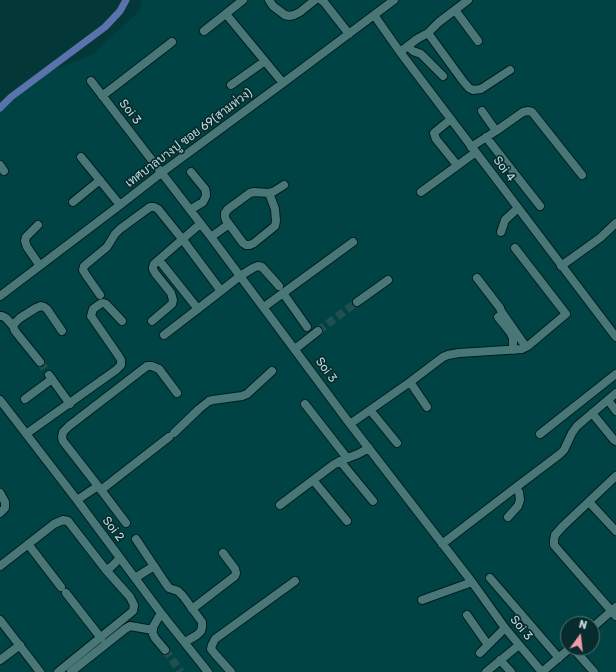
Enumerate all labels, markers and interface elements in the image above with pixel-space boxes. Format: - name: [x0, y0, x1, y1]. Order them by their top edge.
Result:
- street label: เทศบาลบางปู ซอย 69(สามห่วง): [123, 86, 255, 190]
- street label: Soi 3: [116, 97, 144, 127]
- street label: Soi 4: [490, 154, 518, 184]
- street label: Soi 3: [312, 355, 340, 385]
- street label: Soi 2: [99, 514, 127, 544]
- street label: Soi 3: [507, 613, 535, 643]
- north arrow: [560, 616, 600, 656]
- text: N: [577, 618, 588, 632]

